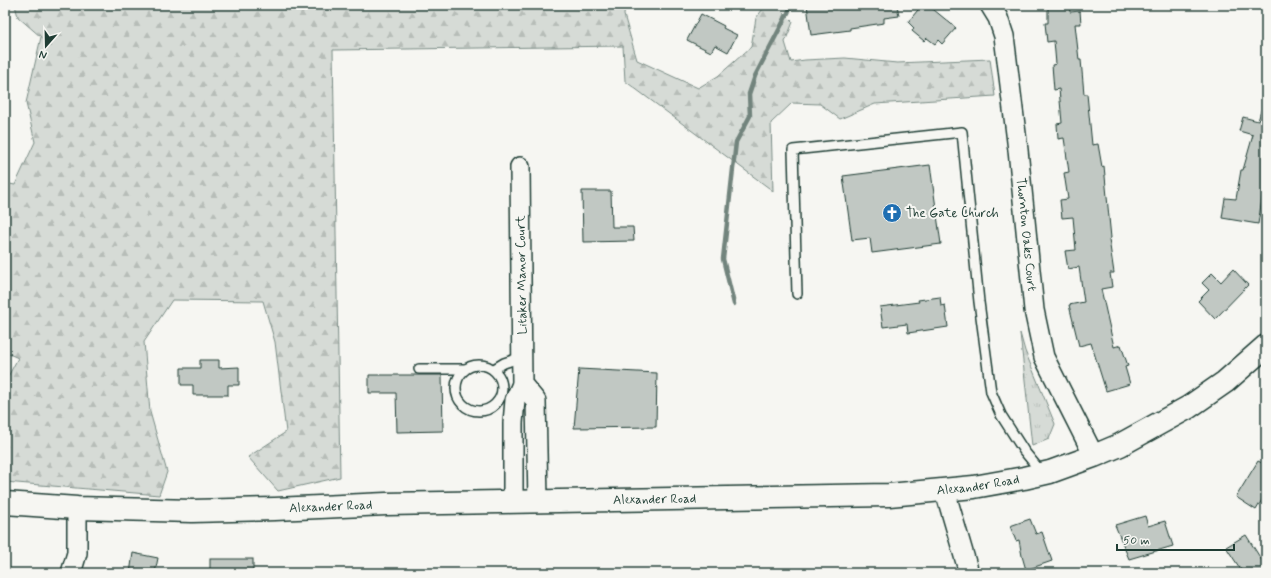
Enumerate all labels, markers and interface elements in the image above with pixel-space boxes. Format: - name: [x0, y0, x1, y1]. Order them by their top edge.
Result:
- north arrow: [26, 26, 66, 66]
- text: N: [37, 47, 49, 62]
- street label: Thornton Oaks Court: [1012, 177, 1041, 292]
- church icon: The Gate Church: [881, 202, 903, 224]
- place label: The Gate Church: [906, 205, 999, 222]
- street label: Litaker Manor Court: [512, 215, 532, 335]
- street label: Alexander Road: [936, 471, 1021, 499]
- street label: Alexander Road: [613, 490, 696, 508]
- street label: Alexander Road: [289, 496, 373, 517]
- scale bar: [1117, 526, 1234, 552]
- text: 50 m: [1123, 533, 1150, 549]

